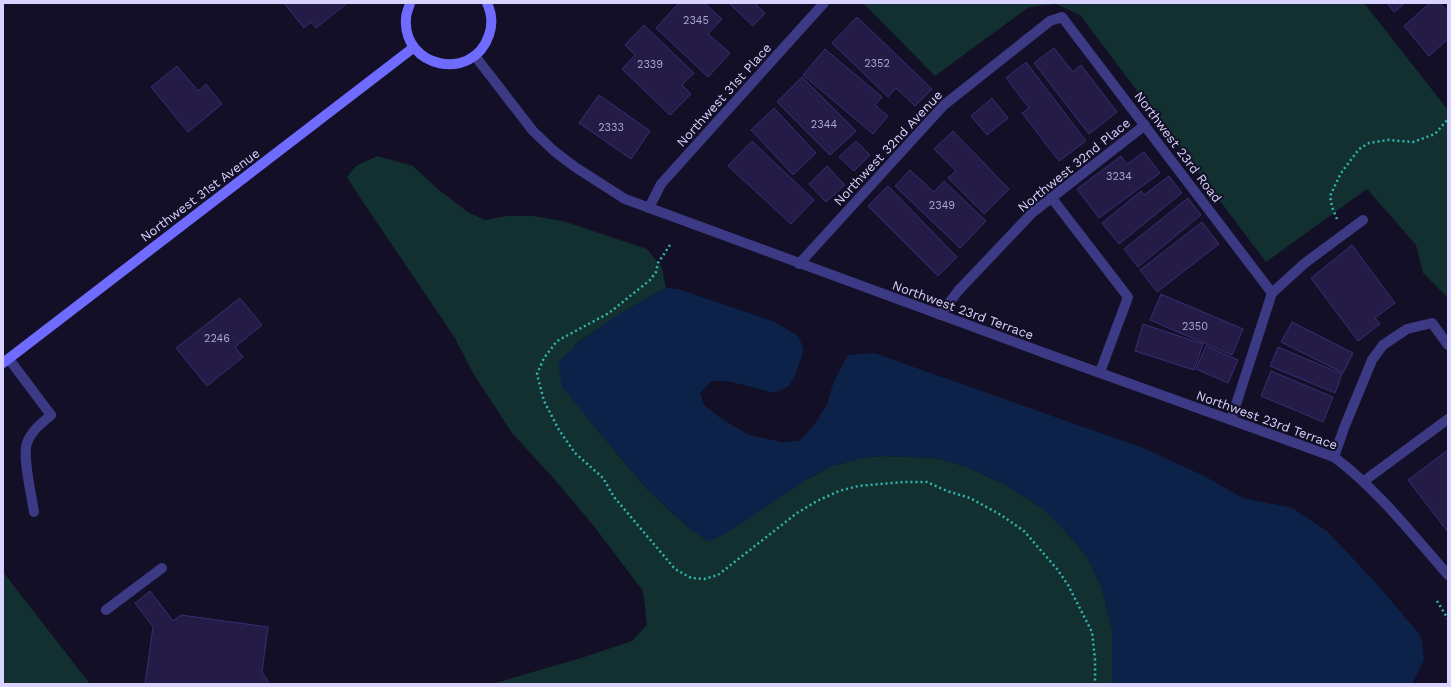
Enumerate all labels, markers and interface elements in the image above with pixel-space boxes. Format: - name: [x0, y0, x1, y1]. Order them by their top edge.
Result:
- house number: 2345: [683, 14, 709, 27]
- street label: Northwest 31st Place: [674, 40, 774, 150]
- house number: 2352: [864, 57, 890, 70]
- house number: 2339: [637, 58, 663, 71]
- street label: Northwest 32nd Avenue: [831, 87, 945, 209]
- street label: Northwest 23rd Road: [1131, 89, 1225, 205]
- street label: Northwest 32nd Place: [1015, 115, 1133, 215]
- house number: 2344: [811, 118, 837, 131]
- house number: 2333: [598, 121, 624, 134]
- street label: Northwest 31st Avenue: [137, 145, 263, 245]
- house number: 3234: [1106, 170, 1132, 183]
- house number: 2349: [929, 199, 955, 212]
- street label: Northwest 23rd Terrace: [890, 277, 1036, 343]
- house number: 2350: [1182, 320, 1208, 333]
- house number: 2246: [204, 332, 230, 345]
- street label: Northwest 23rd Terrace: [1194, 387, 1340, 453]

